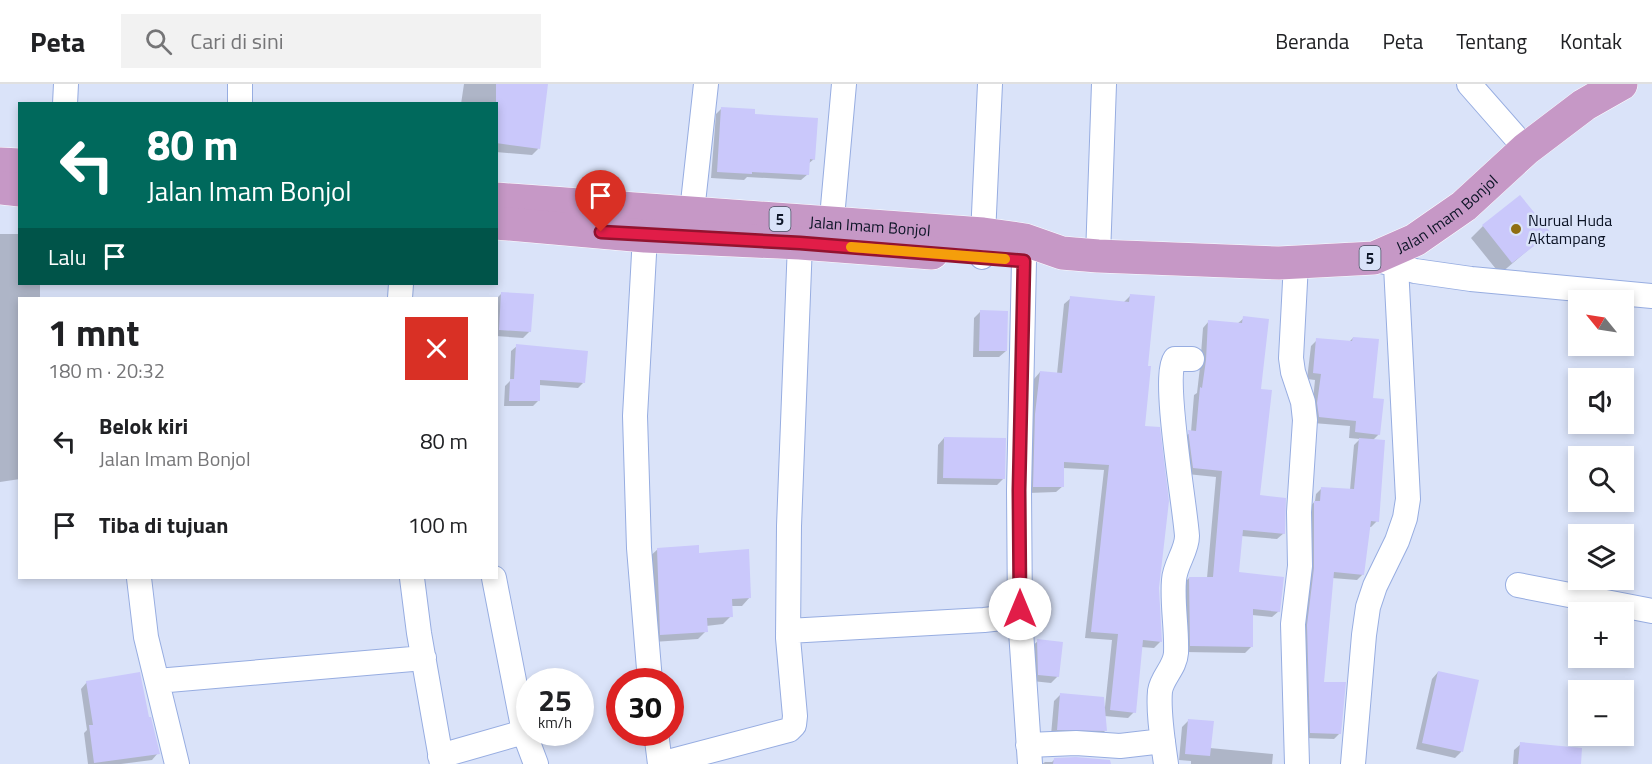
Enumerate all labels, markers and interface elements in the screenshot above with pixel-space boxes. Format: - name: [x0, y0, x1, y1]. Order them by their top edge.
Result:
- search box: [121, 14, 541, 68]
- text: Peta: [30, 20, 85, 63]
- text: Cari di sini: [190, 24, 284, 58]
- icon: search: [142, 25, 175, 58]
- text: Beranda: [1275, 25, 1349, 57]
- text: Peta: [1382, 25, 1423, 57]
- text: Tentang: [1456, 25, 1527, 57]
- text: Kontak: [1560, 25, 1622, 57]
- text: 80 m: [147, 112, 239, 176]
- icon: left: [48, 126, 126, 204]
- street label: Jalan Imam Bonjol: [1392, 169, 1503, 259]
- text: Jalan Imam Bonjol: [147, 170, 352, 211]
- pin: [575, 170, 626, 232]
- icon: arrive: [584, 179, 617, 212]
- road number: 5: [770, 207, 790, 231]
- place label: Nurual Huda Aktampang: [1528, 208, 1612, 250]
- street label: Jalan Imam Bonjol: [809, 210, 931, 242]
- marker: Nurual Huda Aktampang: [1509, 222, 1523, 236]
- text: Lalu: [48, 240, 86, 274]
- icon: arrive: [98, 240, 131, 273]
- road number: 5: [1360, 246, 1380, 270]
- north arrow: [1568, 290, 1634, 356]
- map controls: [1568, 290, 1634, 746]
- text: 1 mnt: [48, 305, 139, 360]
- button: close: [405, 317, 468, 380]
- text: 180 m · 20:32: [48, 355, 165, 386]
- button: sound: [1568, 368, 1634, 434]
- text: Belok kiri: [99, 409, 188, 443]
- text: 80 m: [420, 424, 468, 458]
- icon: left: [48, 425, 81, 458]
- text: Jalan Imam Bonjol: [99, 443, 251, 474]
- button: search: [1568, 446, 1634, 512]
- text: Tiba di tujuan: [99, 508, 228, 542]
- text: 100 m: [408, 508, 468, 542]
- icon: arrive: [48, 509, 81, 542]
- button: layers: [1568, 524, 1634, 590]
- position arrow: [988, 577, 1052, 641]
- button: +: [1568, 602, 1634, 668]
- speed limit sign: 30: [606, 668, 684, 746]
- text: 25: [538, 677, 572, 723]
- button: −: [1568, 680, 1634, 746]
- text: km/h: [538, 711, 572, 734]

